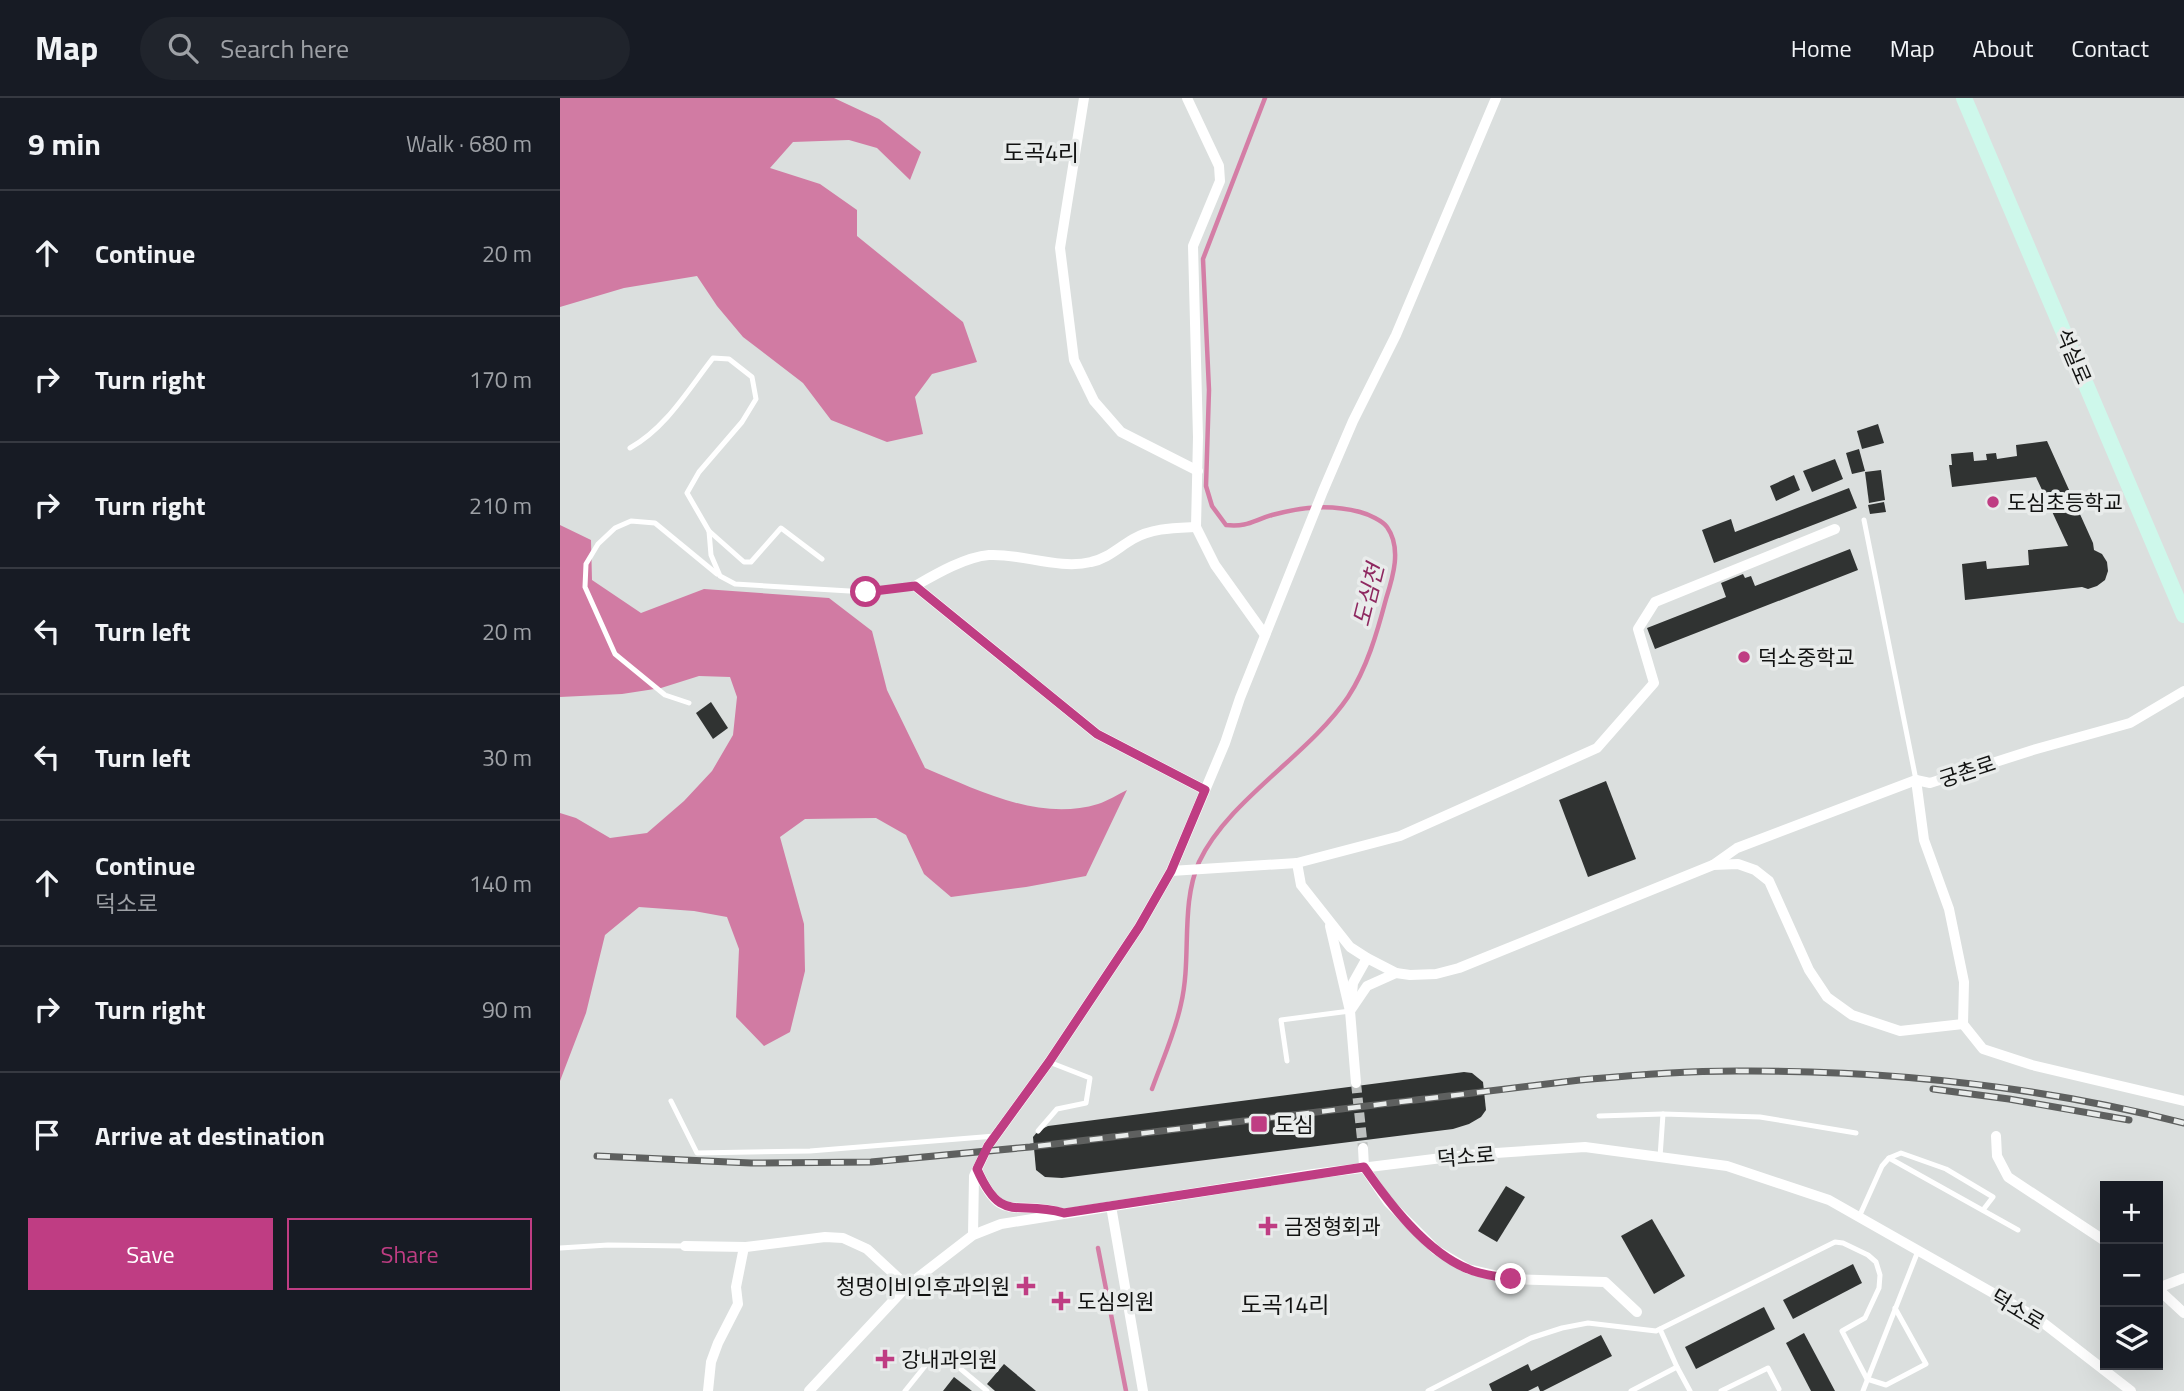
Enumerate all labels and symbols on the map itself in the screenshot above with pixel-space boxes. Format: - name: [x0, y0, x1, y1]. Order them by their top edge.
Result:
- district label: 도곡4리: [1003, 135, 1079, 170]
- street label: 석실로: [2048, 323, 2100, 389]
- place label: 도심초등학교: [2007, 486, 2123, 518]
- marker: 도심초등학교: [1985, 494, 2001, 510]
- water label: 도심천: [1343, 557, 1393, 630]
- route start: [850, 576, 881, 607]
- place label: 덕소중학교: [1758, 641, 1855, 673]
- marker: 덕소중학교: [1736, 649, 1752, 665]
- street label: 궁촌로: [1934, 747, 2000, 795]
- place label: 도심: [1275, 1108, 1314, 1140]
- marker: 도심: [1249, 1114, 1269, 1134]
- street label: 덕소로: [1436, 1138, 1496, 1174]
- place label: 금정형회과: [1284, 1210, 1381, 1242]
- marker: 금정형회과: [1258, 1216, 1278, 1236]
- route end: [1495, 1263, 1526, 1294]
- place label: 청명이비인후과의원: [836, 1270, 1010, 1302]
- marker: 청명이비인후과의원: [1016, 1276, 1036, 1296]
- street label: 덕소로: [1985, 1280, 2051, 1338]
- place label: 도심의원: [1077, 1285, 1154, 1317]
- district label: 도곡14리: [1240, 1287, 1330, 1322]
- marker: 도심의원: [1051, 1291, 1071, 1311]
- place label: 강내과의원: [901, 1343, 998, 1375]
- marker: 강내과의원: [875, 1349, 895, 1369]

